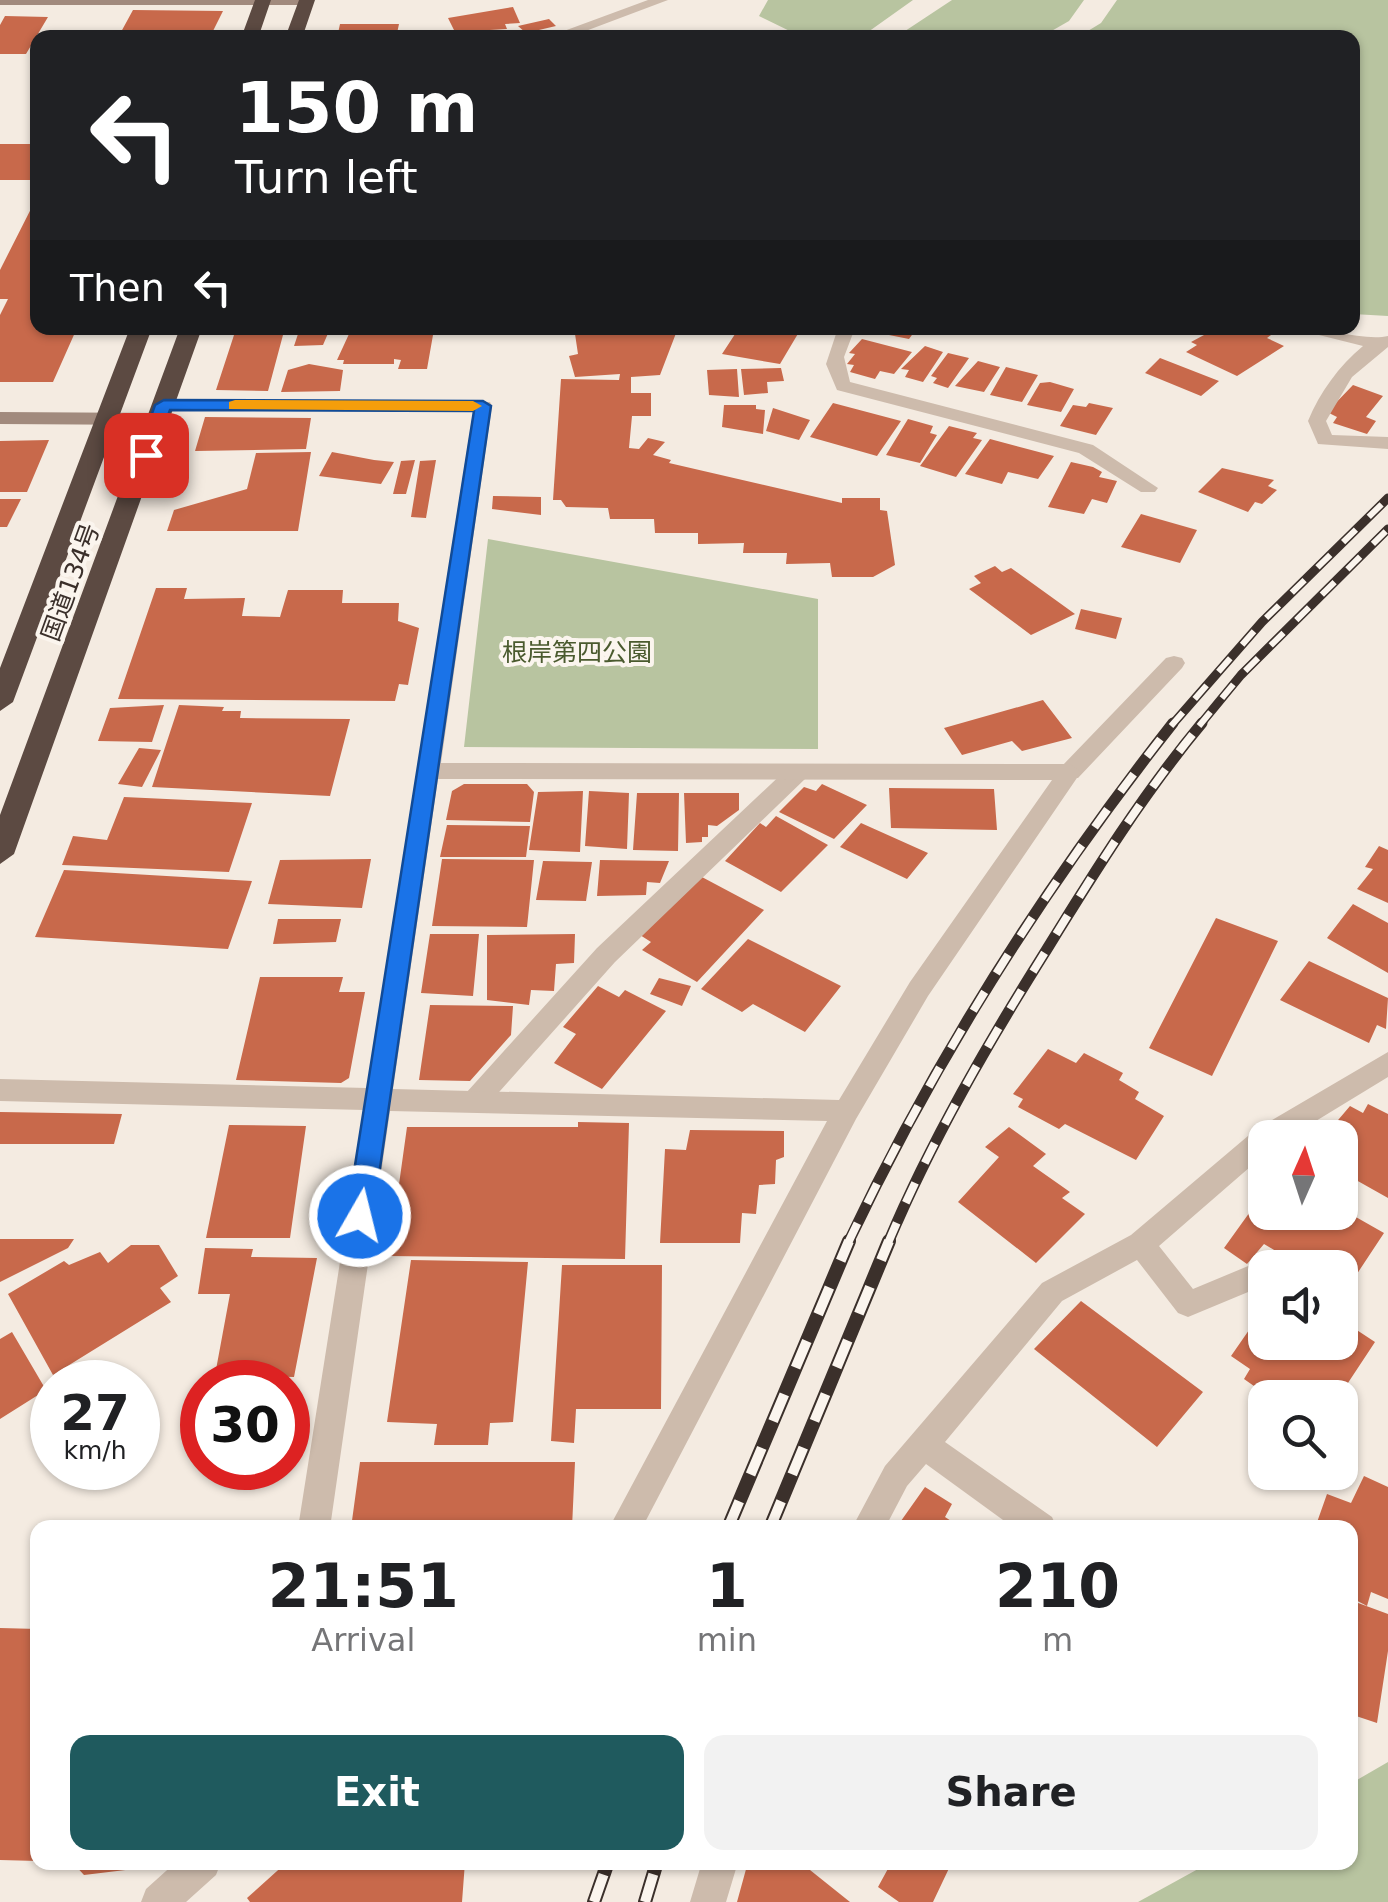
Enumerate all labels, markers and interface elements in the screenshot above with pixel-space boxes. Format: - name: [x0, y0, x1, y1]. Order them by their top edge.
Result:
- text: 150 m: [235, 67, 478, 149]
- icon: left: [70, 70, 200, 200]
- text: Turn left: [235, 151, 418, 204]
- icon: left: [185, 260, 240, 315]
- text: Then: [70, 266, 165, 310]
- pin: [104, 413, 189, 498]
- icon: arrive: [119, 428, 174, 483]
- street label: 国道134号: [36, 520, 105, 645]
- park label: 根岸第四公園: [502, 638, 652, 667]
- north arrow: [1248, 1120, 1358, 1230]
- map controls: [1248, 1120, 1358, 1490]
- position arrow: [308, 1164, 412, 1268]
- button: sound: [1248, 1250, 1358, 1360]
- speed limit sign: 30: [180, 1360, 310, 1490]
- button: search: [1248, 1380, 1358, 1490]
- text: 27: [60, 1384, 130, 1442]
- text: km/h: [63, 1436, 127, 1465]
- text: 21:51: [268, 1551, 459, 1621]
- text: 1: [706, 1551, 748, 1621]
- text: 210: [995, 1551, 1120, 1621]
- text: Arrival: [311, 1621, 415, 1659]
- text: min: [697, 1621, 757, 1659]
- text: m: [1042, 1621, 1073, 1659]
- button: Exit: [70, 1735, 684, 1850]
- button: Share: [704, 1735, 1318, 1850]

